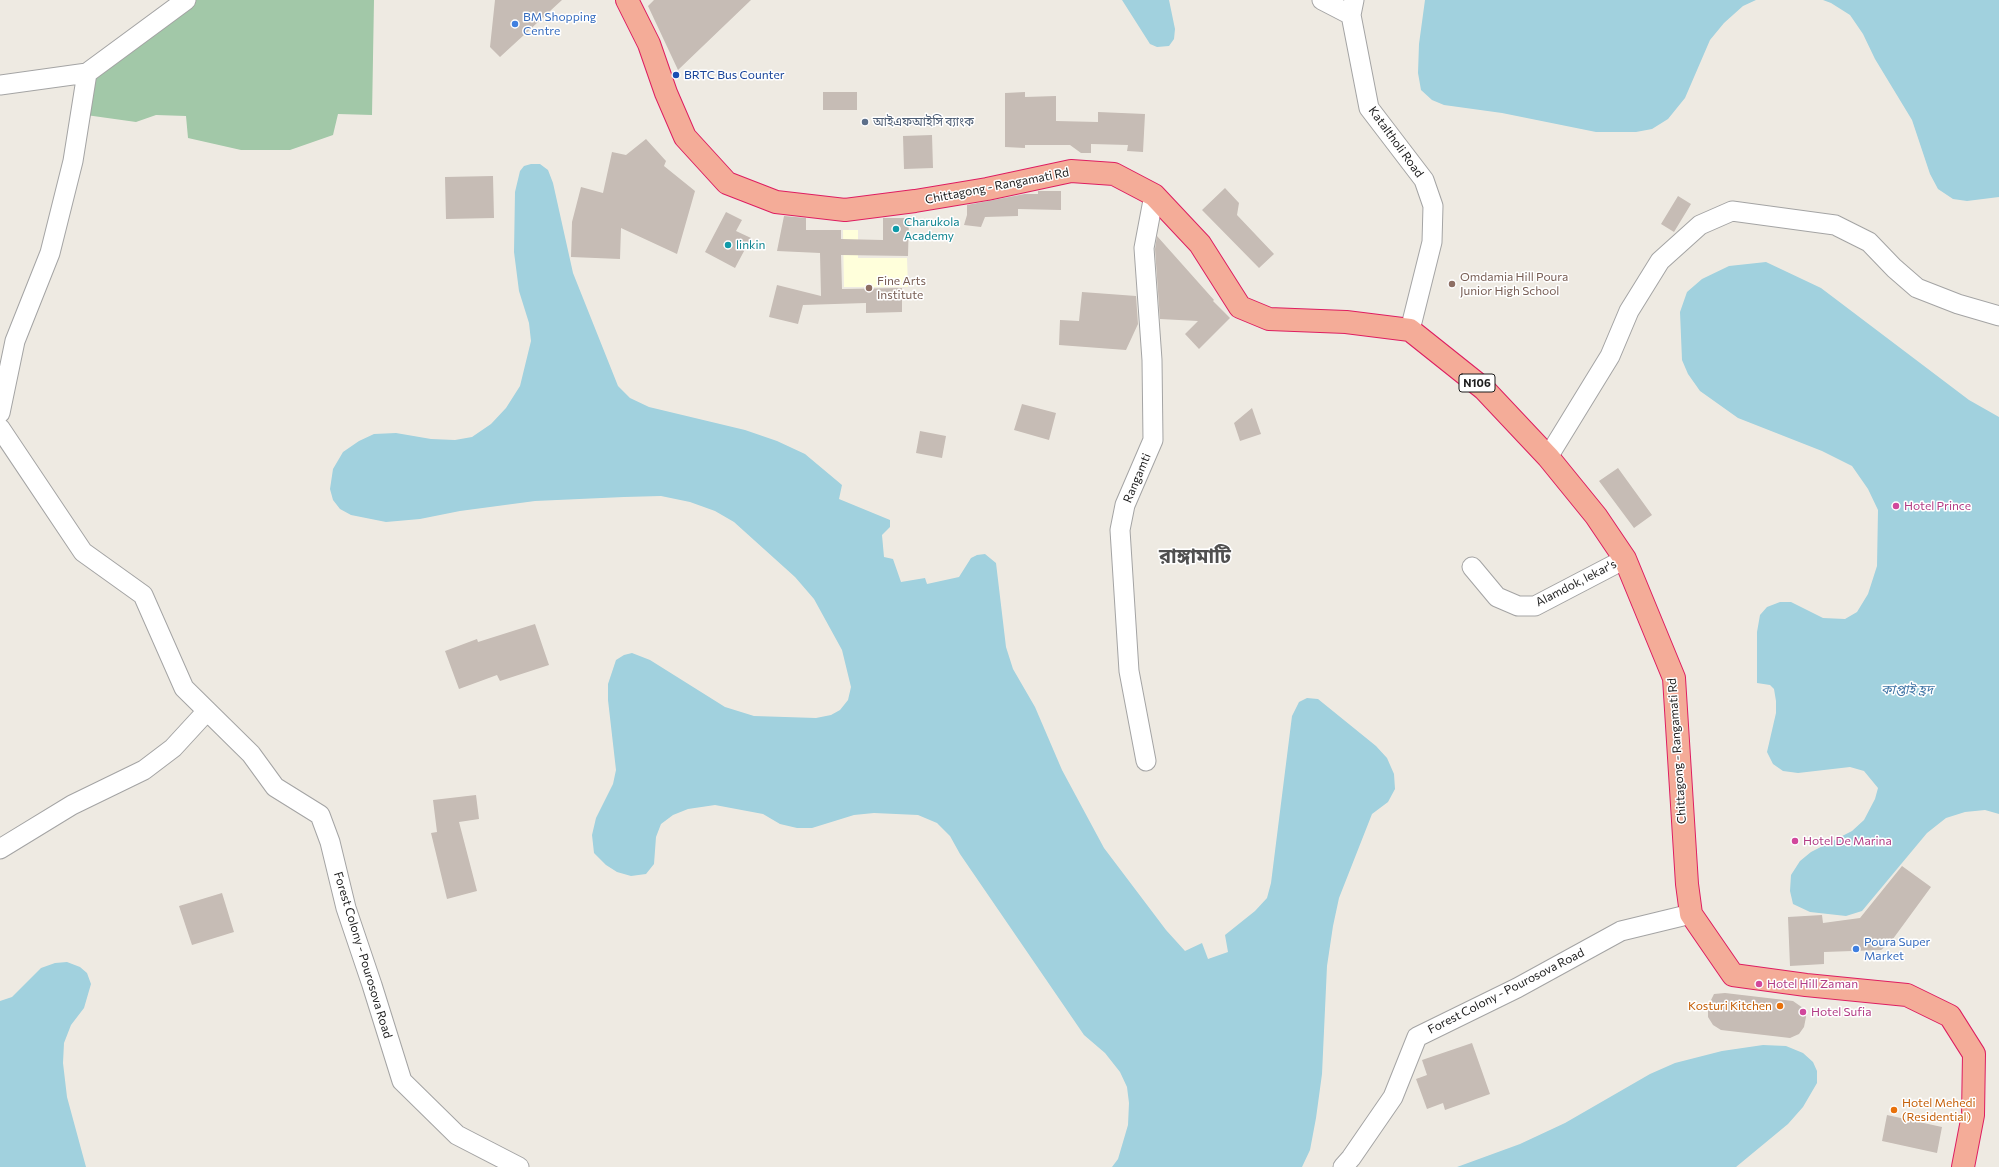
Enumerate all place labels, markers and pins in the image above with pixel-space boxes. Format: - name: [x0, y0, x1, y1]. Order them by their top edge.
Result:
- place label: BM Shopping Centre: [523, 10, 596, 38]
- marker: BM Shopping Centre: [510, 19, 520, 29]
- place label: BRTC Bus Counter: [684, 68, 785, 82]
- marker: BRTC Bus Counter: [671, 70, 681, 80]
- place label: আইএফআইসি ব্যাংক: [873, 115, 974, 129]
- marker: আইএফআইসি ব্যাংক: [860, 117, 870, 127]
- place label: Charukola Academy: [904, 215, 960, 243]
- marker: Charukola Academy: [891, 224, 901, 234]
- place label: linkin: [736, 238, 765, 252]
- marker: linkin: [723, 240, 733, 250]
- place label: Omdamia Hill Poura Junior High School: [1460, 270, 1568, 298]
- place label: Fine Arts Institute: [877, 274, 926, 302]
- marker: Omdamia Hill Poura Junior High School: [1447, 279, 1457, 289]
- marker: Fine Arts Institute: [864, 283, 874, 293]
- place label: Hotel Prince: [1904, 499, 1971, 513]
- marker: Hotel Prince: [1891, 501, 1901, 511]
- place label: Hotel De Marina: [1803, 834, 1892, 848]
- marker: Hotel De Marina: [1790, 836, 1800, 846]
- place label: Poura Super Market: [1864, 935, 1930, 963]
- marker: Poura Super Market: [1851, 944, 1861, 954]
- place label: Hotel Hill Zaman: [1767, 977, 1858, 991]
- marker: Hotel Hill Zaman: [1754, 979, 1764, 989]
- place label: Kosturi Kitchen: [1688, 999, 1772, 1013]
- marker: Kosturi Kitchen: [1775, 1001, 1785, 1011]
- place label: Hotel Sufia: [1811, 1005, 1871, 1019]
- marker: Hotel Sufia: [1798, 1007, 1808, 1017]
- place label: Hotel Mehedi (Residential): [1902, 1096, 1976, 1124]
- marker: Hotel Mehedi (Residential): [1889, 1105, 1899, 1115]

